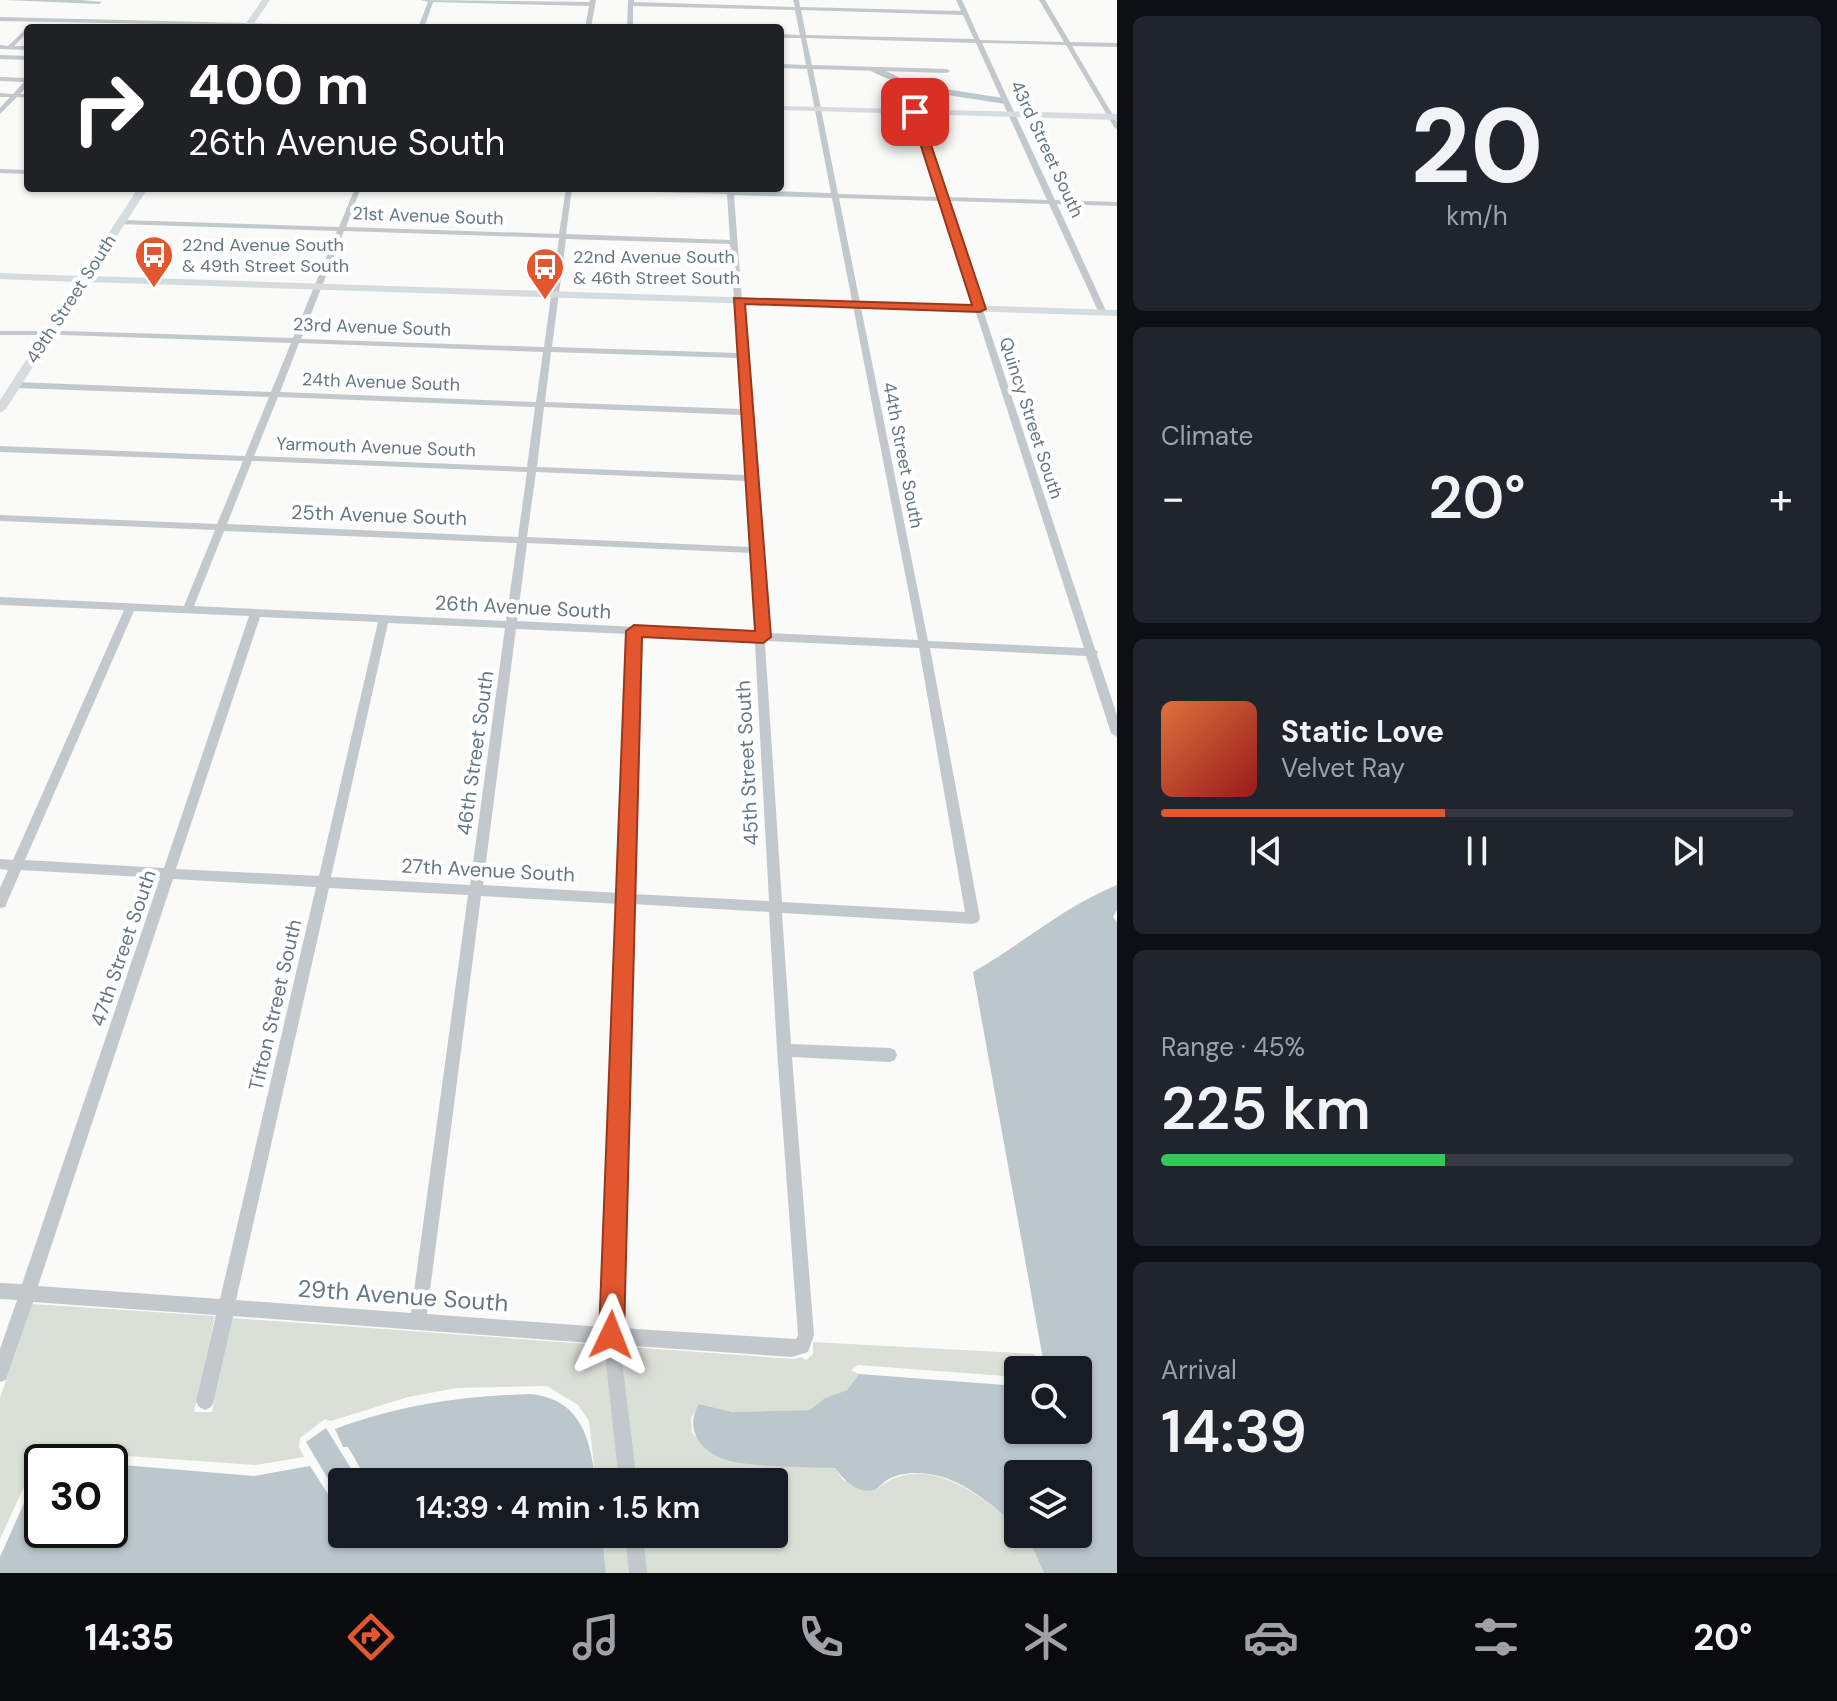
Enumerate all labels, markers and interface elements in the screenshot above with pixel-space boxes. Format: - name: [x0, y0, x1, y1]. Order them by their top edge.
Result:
- text: 400 m: [188, 48, 369, 121]
- icon: right: [56, 56, 160, 160]
- street label: 43rd Street South: [1005, 77, 1089, 221]
- pin: [881, 78, 949, 146]
- text: 20: [1411, 79, 1543, 214]
- icon: arrive: [893, 90, 937, 134]
- text: 26th Avenue South: [188, 119, 505, 166]
- text: km/h: [1446, 199, 1508, 233]
- street label: 21st Avenue South: [352, 201, 504, 231]
- street label: 49th Street South: [20, 230, 122, 368]
- place label: 22nd Avenue South & 49th Street South: [182, 233, 349, 278]
- bus stop icon: 22nd Avenue South & 49th Street South: [133, 234, 175, 289]
- place label: 22nd Avenue South & 46th Street South: [573, 245, 740, 290]
- bus stop icon: 22nd Avenue South & 46th Street South: [524, 246, 566, 301]
- street label: 23rd Avenue South: [293, 312, 451, 342]
- street label: Quincy Street South: [994, 334, 1068, 502]
- street label: 24th Avenue South: [302, 367, 460, 397]
- street label: 44th Street South: [877, 380, 929, 530]
- text: Climate: [1161, 419, 1253, 453]
- street label: Yarmouth Avenue South: [276, 432, 476, 462]
- text: 20°: [1428, 458, 1526, 537]
- text: −: [1161, 469, 1185, 527]
- text: +: [1769, 469, 1793, 527]
- street label: 25th Avenue South: [291, 499, 467, 531]
- street label: 26th Avenue South: [434, 589, 612, 625]
- street label: 46th Street South: [451, 669, 499, 837]
- street label: 45th Street South: [730, 680, 764, 846]
- text: Static Love: [1281, 712, 1444, 751]
- text: Velvet Ray: [1281, 751, 1405, 785]
- icon: previous: [1244, 829, 1288, 873]
- icon: pause: [1455, 829, 1499, 873]
- icon: next: [1666, 829, 1710, 873]
- street label: 27th Avenue South: [400, 852, 576, 888]
- street label: 47th Street South: [84, 866, 162, 1030]
- street label: Tifton Street South: [243, 917, 307, 1093]
- text: Range · 45%: [1161, 1030, 1305, 1064]
- text: 225 km: [1161, 1069, 1371, 1148]
- street label: 29th Avenue South: [297, 1273, 510, 1318]
- position arrow: [569, 1293, 653, 1377]
- text: Arrival: [1161, 1353, 1237, 1387]
- map controls: [1004, 1356, 1092, 1548]
- button: search: [1004, 1356, 1092, 1444]
- text: 14:39: [1161, 1392, 1307, 1471]
- speed limit sign: 30: [24, 1444, 128, 1548]
- button: layers: [1004, 1460, 1092, 1548]
- text: 14:39 · 4 min · 1.5 km: [416, 1488, 700, 1527]
- icon: directions: [343, 1609, 399, 1665]
- icon: music: [568, 1609, 624, 1665]
- icon: phone: [793, 1609, 849, 1665]
- icon: climate: [1018, 1609, 1074, 1665]
- icon: car: [1243, 1609, 1299, 1665]
- icon: filters: [1468, 1609, 1524, 1665]
- text: 14:35: [85, 1614, 174, 1661]
- text: 20°: [1693, 1614, 1752, 1661]

